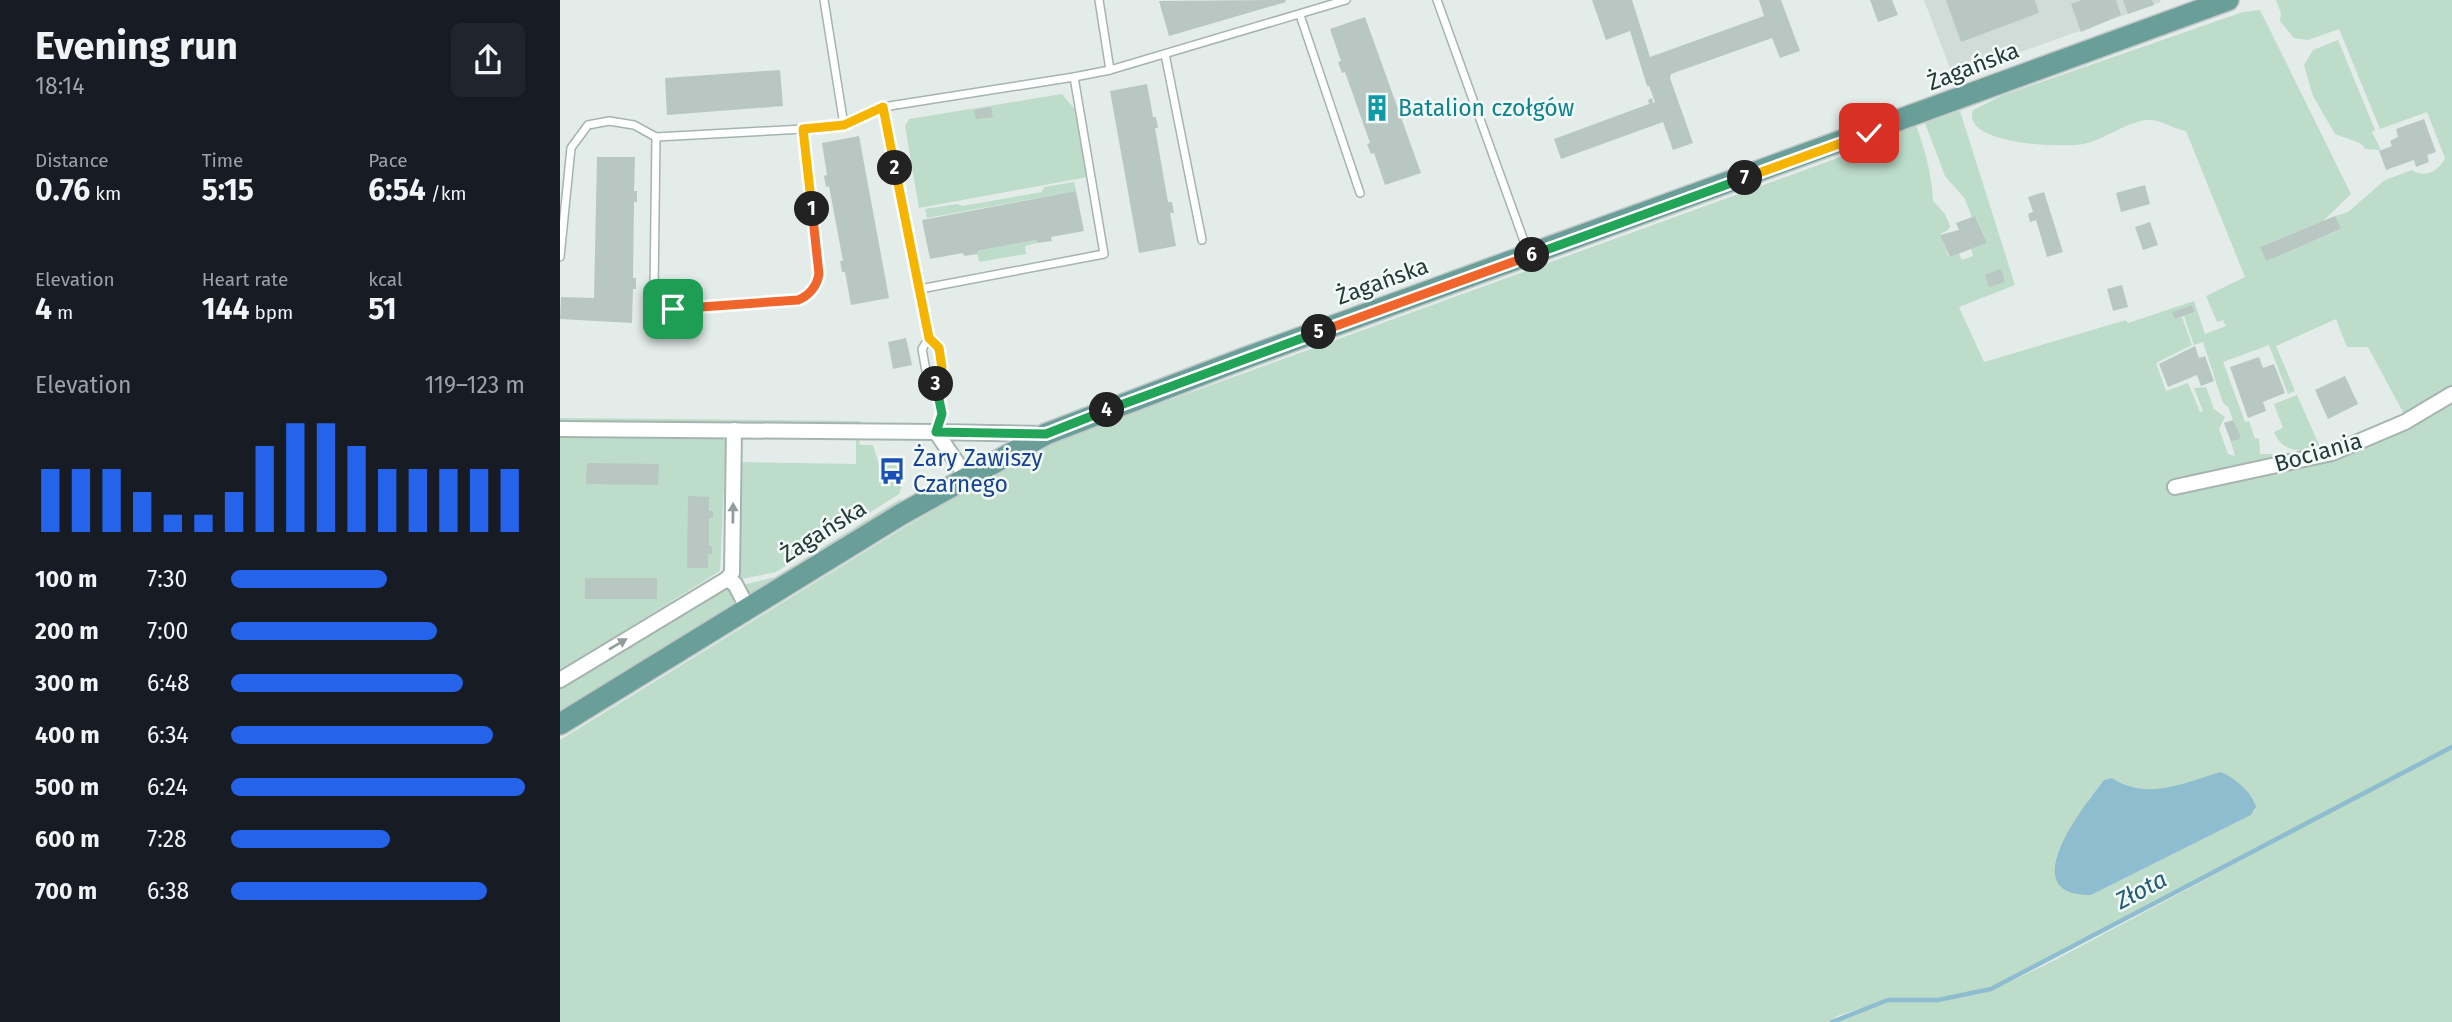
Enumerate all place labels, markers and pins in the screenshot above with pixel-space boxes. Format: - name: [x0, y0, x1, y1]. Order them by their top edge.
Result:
- building icon: Batalion czołgów: [1362, 93, 1392, 123]
- place label: Batalion czołgów: [1398, 94, 1575, 122]
- pin: [1839, 103, 1899, 163]
- pin: 2: [878, 150, 912, 186]
- pin: 7: [1728, 160, 1762, 196]
- pin: 1: [794, 192, 830, 227]
- pin: 6: [1514, 238, 1550, 272]
- pin: [643, 279, 703, 339]
- pin: 5: [1302, 314, 1336, 350]
- pin: 3: [918, 366, 954, 402]
- pin: 4: [1090, 392, 1124, 428]
- place label: Żary Zawiszy Czarnego: [913, 444, 1043, 498]
- bus stop icon: Żary Zawiszy Czarnego: [877, 456, 907, 486]

